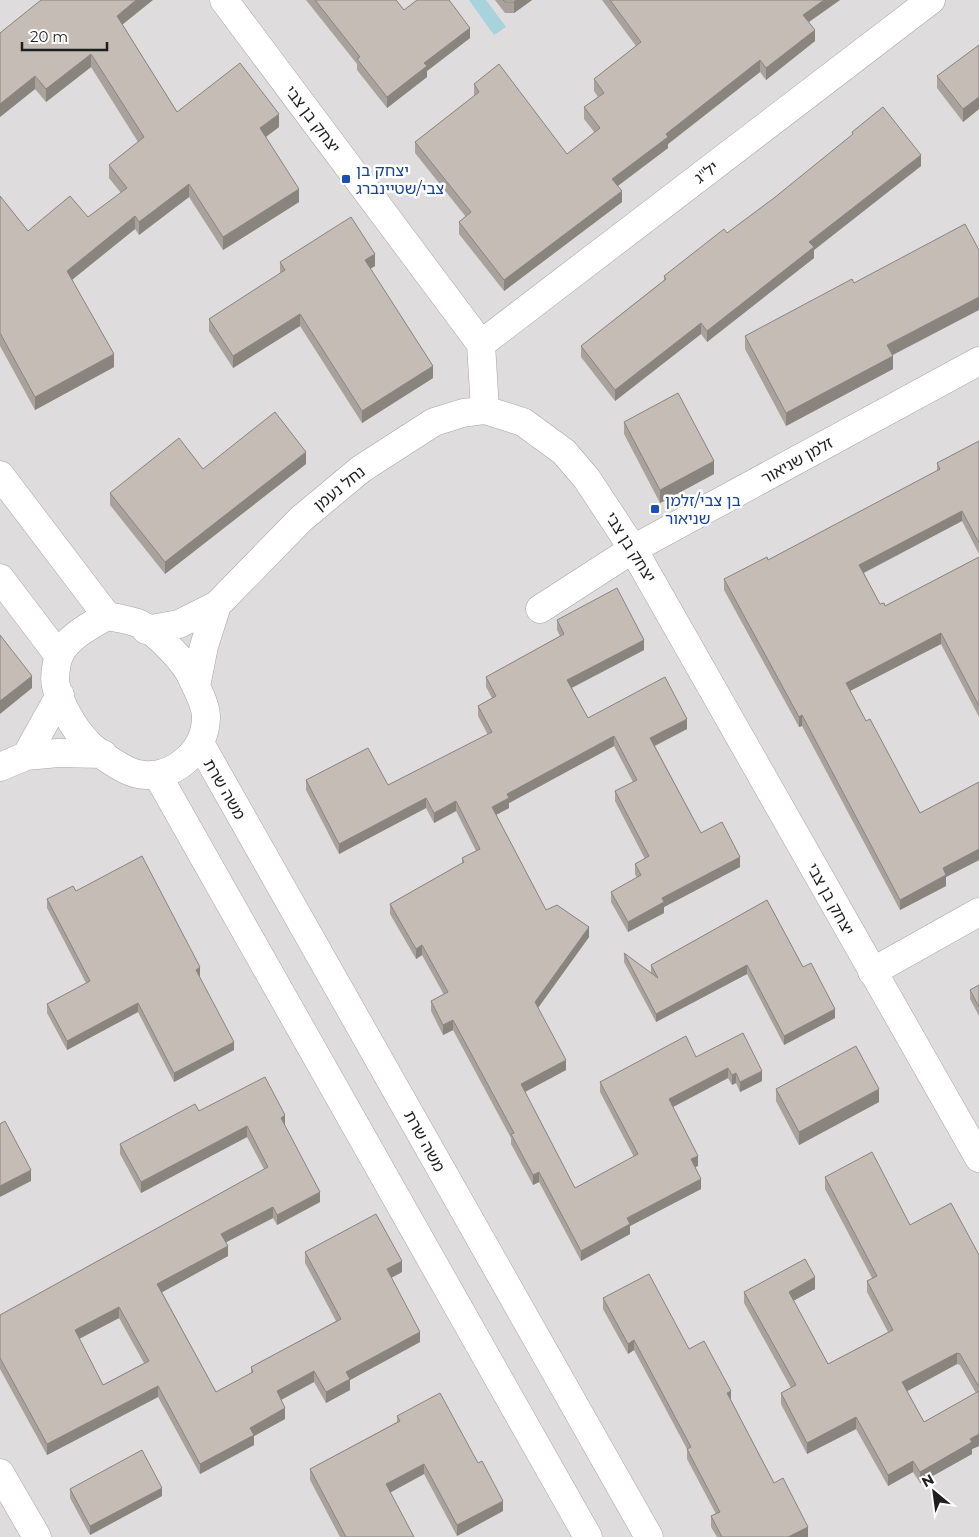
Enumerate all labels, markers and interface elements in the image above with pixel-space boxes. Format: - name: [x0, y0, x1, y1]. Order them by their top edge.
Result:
- scale bar: [22, 20, 108, 52]
- text: 20 m: [30, 27, 68, 46]
- street label: יצחק בן צבי: [281, 82, 344, 157]
- street label: יל"ג: [691, 157, 722, 188]
- place label: יצחק בן צבי/שטיינברג: [356, 161, 444, 198]
- marker: יצחק בן צבי/שטיינברג: [340, 173, 352, 185]
- street label: זלמן שניאור: [758, 433, 836, 488]
- street label: נחל נעמן: [310, 462, 369, 515]
- place label: בן צבי/זלמן שניאור: [665, 491, 741, 528]
- marker: בן צבי/זלמן שניאור: [649, 503, 661, 515]
- street label: יצחק בן צבי: [601, 509, 660, 586]
- street label: משה שרת: [200, 755, 250, 823]
- street label: יצחק בן צבי: [803, 860, 858, 939]
- street label: משה שרת: [400, 1107, 449, 1175]
- north arrow: [909, 1467, 959, 1517]
- text: N: [918, 1470, 937, 1491]

